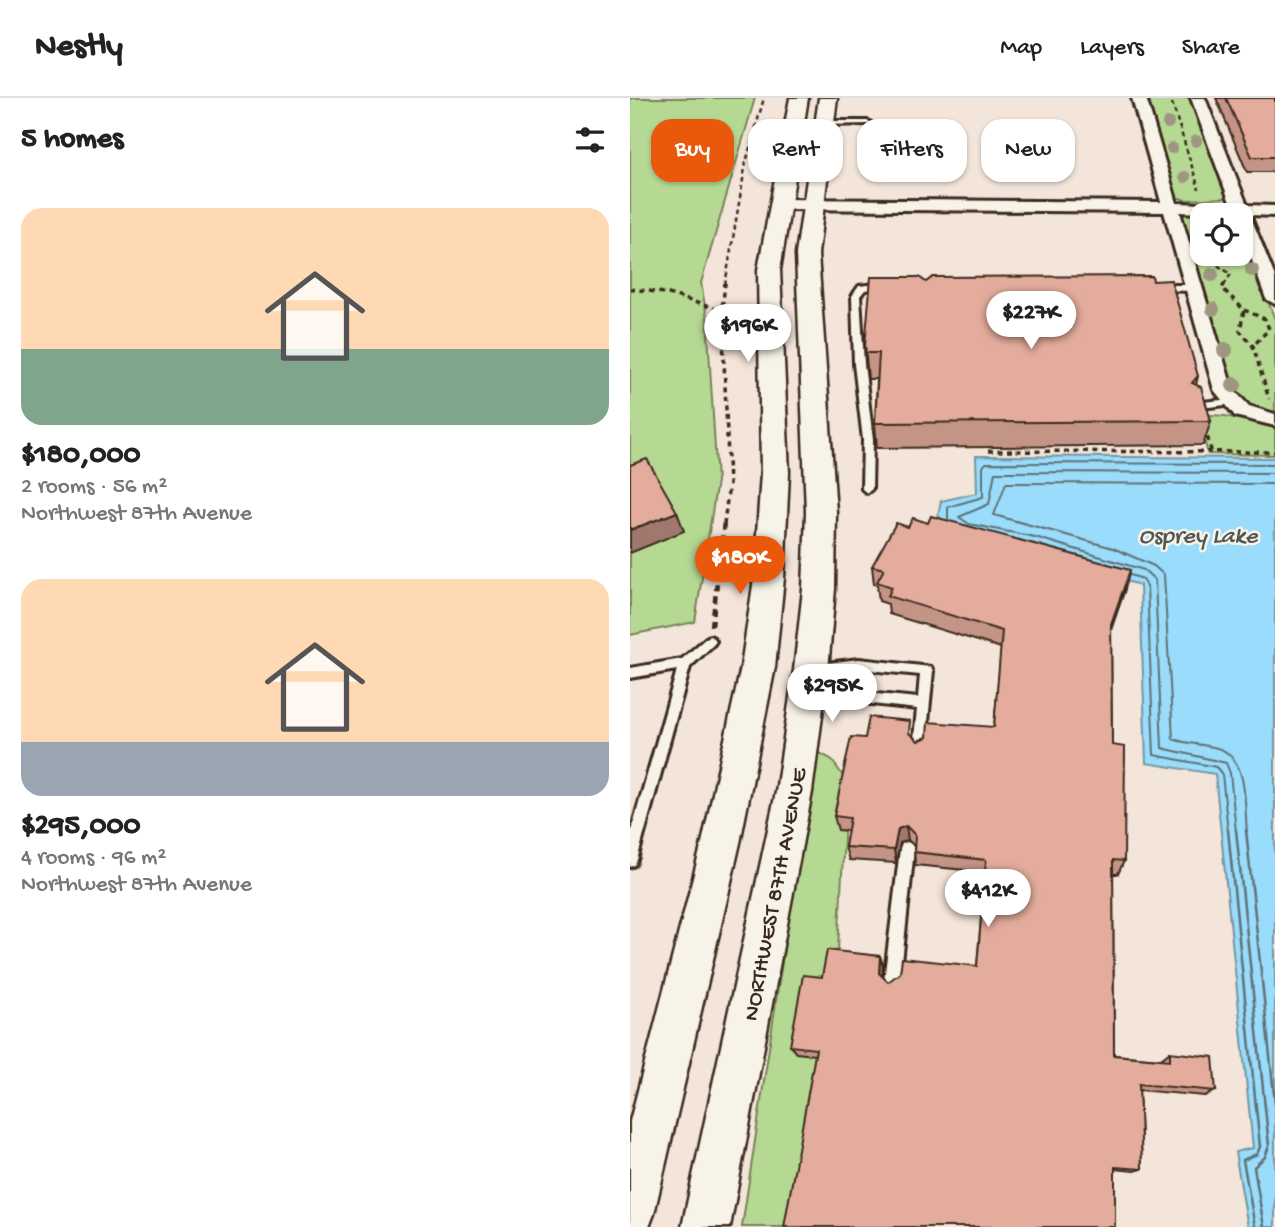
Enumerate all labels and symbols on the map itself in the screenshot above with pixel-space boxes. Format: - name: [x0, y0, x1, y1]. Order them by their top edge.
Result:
- pin: $227K: [982, 292, 1080, 351]
- pin: $196K: [699, 304, 797, 364]
- water label: Osprey Lake: [1139, 523, 1259, 552]
- pin: $180K: [691, 536, 789, 596]
- pin: $295K: [783, 664, 881, 724]
- street label: NORTHWEST 87TH AVENUE: [739, 764, 815, 1023]
- pin: $412K: [939, 870, 1037, 929]

